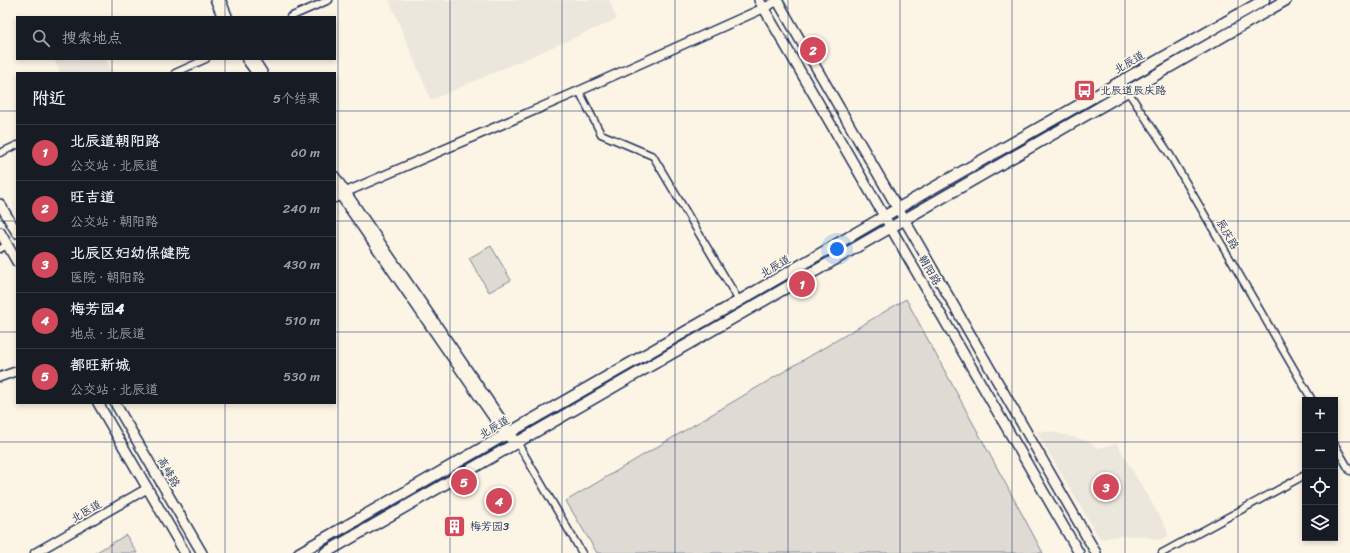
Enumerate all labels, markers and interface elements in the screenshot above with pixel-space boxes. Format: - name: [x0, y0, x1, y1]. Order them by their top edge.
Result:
- search box: [16, 16, 336, 60]
- text: 搜索地点: [62, 25, 122, 51]
- icon: search: [30, 27, 52, 49]
- pin: 2: [800, 35, 826, 65]
- street label: 北辰道: [1110, 46, 1148, 79]
- bus stop icon: 北辰道辰庆路: [1072, 77, 1098, 103]
- place label: 北辰道辰庆路: [1100, 81, 1166, 100]
- text: 附近: [32, 83, 66, 113]
- text: 5个结果: [273, 87, 320, 110]
- text: 北辰道朝阳路: [70, 128, 160, 154]
- text: 1: [42, 141, 48, 164]
- text: 60 m: [291, 141, 320, 164]
- text: 公交站 · 北辰道: [70, 154, 158, 177]
- text: 旺吉道: [70, 184, 115, 210]
- text: 2: [41, 197, 49, 220]
- text: 240 m: [283, 197, 320, 220]
- text: 公交站 · 朝阳路: [70, 210, 158, 233]
- street label: 辰庆路: [1211, 215, 1244, 253]
- your location: [827, 239, 847, 259]
- text: 北辰区妇幼保健院: [70, 240, 190, 266]
- street label: 北辰道: [756, 250, 794, 283]
- street label: 朝阳路: [913, 251, 946, 289]
- text: 3: [41, 253, 49, 276]
- text: 430 m: [283, 253, 320, 276]
- text: 医院 · 朝阳路: [70, 266, 145, 289]
- pin: 1: [789, 269, 815, 299]
- text: 梅芳园4: [70, 296, 124, 322]
- text: 4: [41, 309, 49, 332]
- text: 510 m: [285, 309, 320, 332]
- text: 地点 · 北辰道: [70, 322, 145, 345]
- text: 都旺新城: [70, 352, 130, 378]
- text: 5: [41, 365, 49, 388]
- text: 530 m: [283, 365, 320, 388]
- text: 公交站 · 北辰道: [70, 378, 158, 401]
- map controls: [1302, 397, 1338, 541]
- button: +: [1302, 397, 1338, 433]
- street label: 北辰道: [475, 411, 513, 444]
- button: −: [1302, 433, 1338, 469]
- street label: 高峰路: [152, 453, 185, 491]
- pin: 5: [451, 467, 477, 497]
- button: locate: [1302, 469, 1338, 505]
- pin: 3: [1093, 472, 1119, 502]
- pin: 4: [486, 486, 512, 516]
- street label: 北医道: [67, 495, 105, 528]
- button: layers: [1302, 505, 1338, 541]
- building icon: 梅芳园3: [442, 513, 468, 539]
- place label: 梅芳园3: [470, 517, 509, 536]

